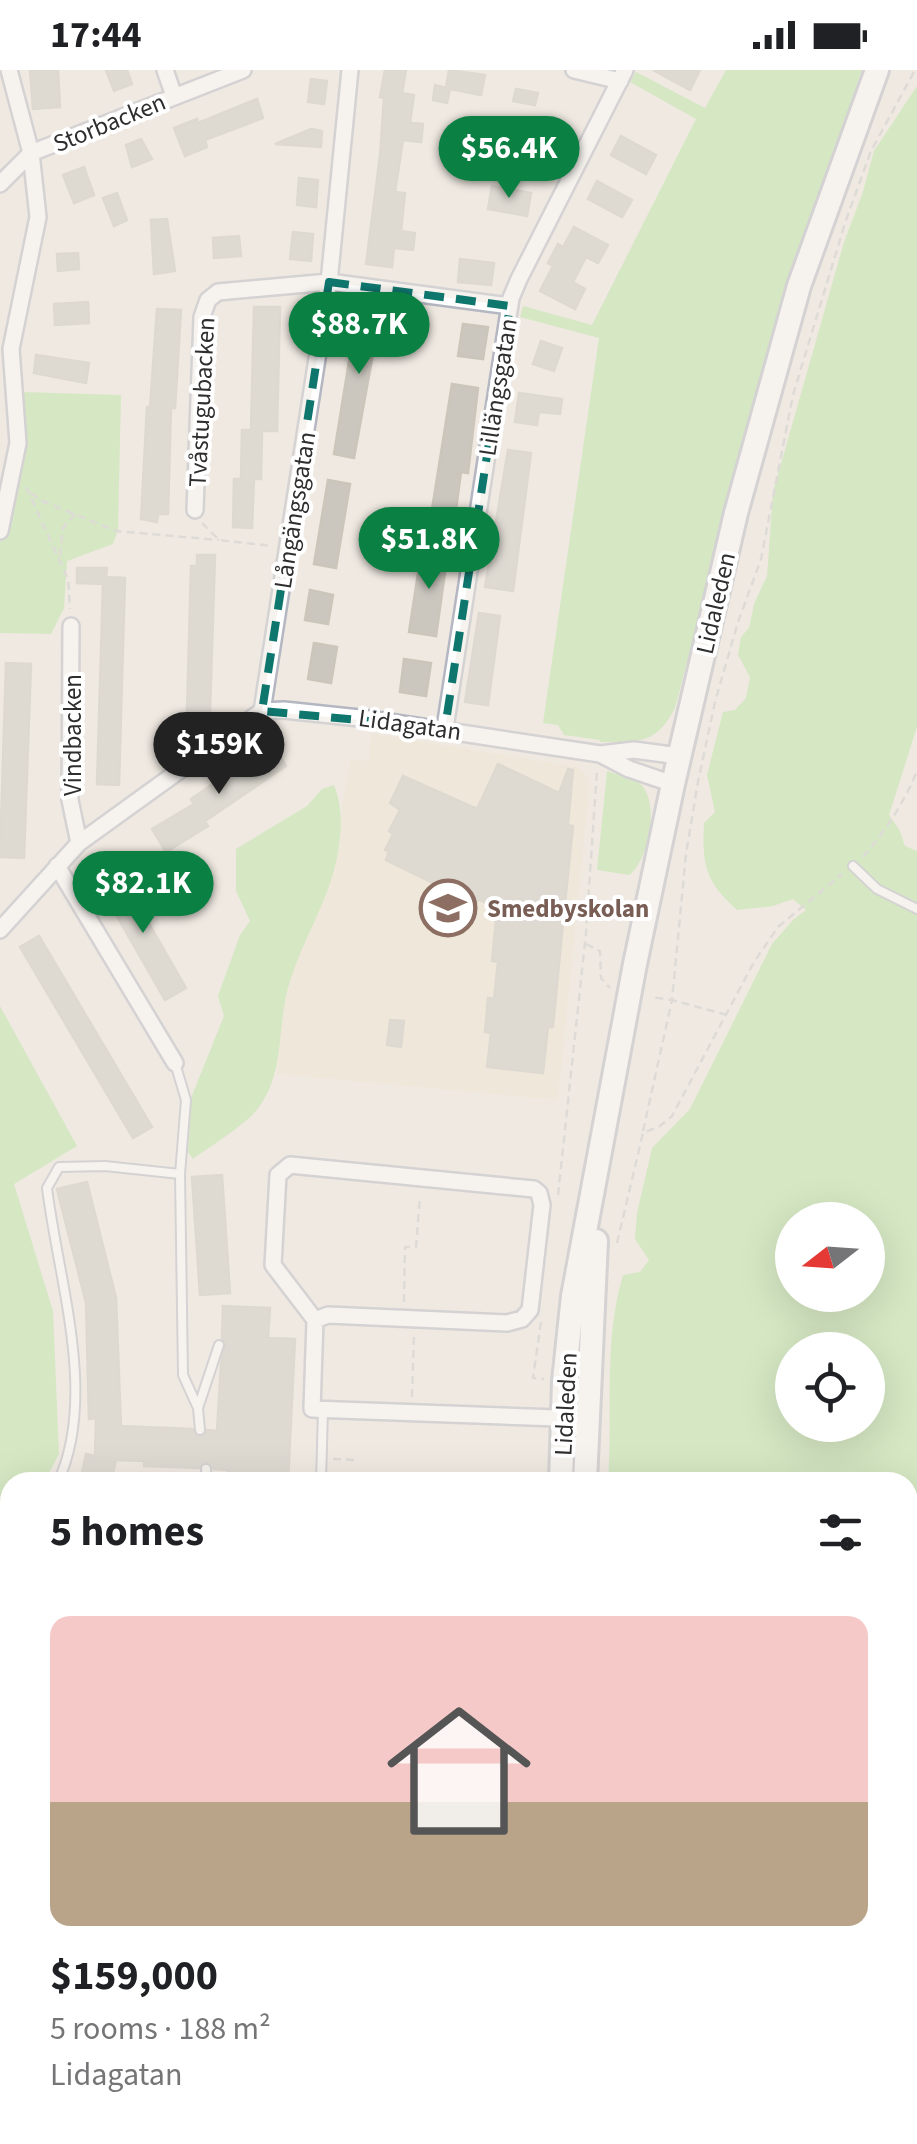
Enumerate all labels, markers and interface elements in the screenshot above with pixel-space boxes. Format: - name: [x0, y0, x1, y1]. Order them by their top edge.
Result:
- text: 17:44: [50, 8, 142, 62]
- street label: Storbacken: [48, 84, 171, 162]
- pin: $56.4K: [428, 116, 590, 201]
- text: $56.4K: [461, 125, 557, 171]
- pin: $88.7K: [278, 292, 440, 377]
- text: $88.7K: [311, 301, 407, 347]
- street label: Tvåstugubacken: [180, 316, 224, 488]
- street label: Lillängsgatan: [469, 316, 527, 459]
- street label: Långängsgatan: [265, 429, 325, 591]
- pin: $51.8K: [348, 507, 510, 592]
- text: $51.8K: [381, 516, 477, 562]
- street label: Lidaleden: [687, 549, 745, 658]
- street label: Vindbacken: [55, 674, 91, 796]
- street label: Lidagatan: [356, 700, 464, 750]
- pin: $159K: [149, 712, 289, 797]
- text: $159K: [175, 721, 263, 767]
- pin: $82.1K: [62, 851, 224, 936]
- text: $82.1K: [95, 860, 191, 906]
- school or university icon: Smedbyskolan: [418, 878, 478, 938]
- place label: Smedbyskolan: [487, 891, 649, 927]
- north arrow: [775, 1202, 885, 1312]
- map controls: [775, 1202, 885, 1442]
- button: locate: [775, 1332, 885, 1442]
- street label: Lidaleden: [545, 1351, 587, 1457]
- text: 5 homes: [50, 1502, 204, 1562]
- icon: filters: [813, 1505, 868, 1560]
- icon: home: [369, 1681, 549, 1861]
- text: $159,000: [50, 1946, 218, 2006]
- text: 5 rooms · 188 m²: [50, 2006, 271, 2052]
- text: Lidagatan: [50, 2052, 182, 2098]

